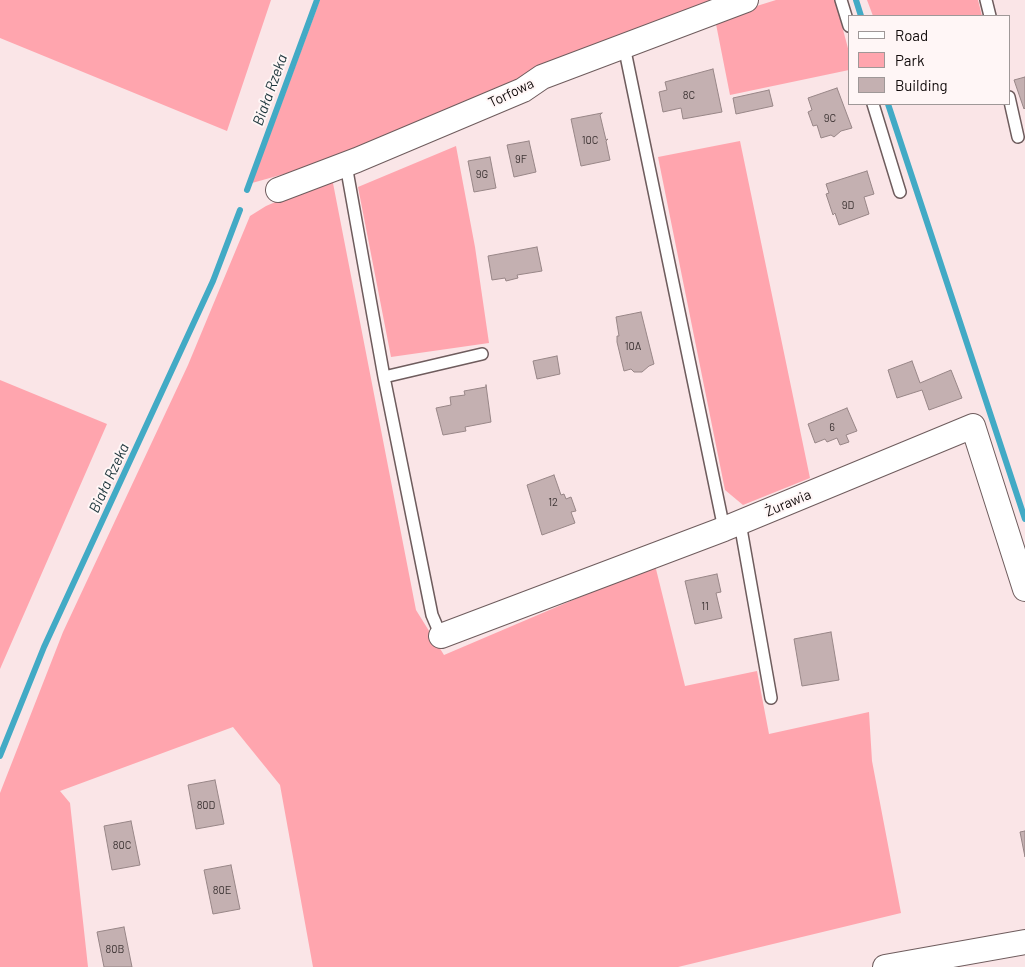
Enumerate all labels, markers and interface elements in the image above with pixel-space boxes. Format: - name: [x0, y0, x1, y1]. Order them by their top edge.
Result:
- legend: [848, 15, 1010, 105]
- text: Road: [895, 26, 928, 44]
- text: Park: [895, 51, 924, 69]
- water label: Biała Rzeka: [249, 52, 291, 128]
- street label: Torfowa: [485, 75, 537, 111]
- text: Building: [895, 76, 948, 94]
- house number: 8C: [683, 88, 695, 102]
- house number: 9C: [824, 111, 836, 125]
- house number: 10C: [582, 133, 598, 147]
- house number: 9F: [515, 152, 527, 166]
- house number: 9G: [476, 167, 488, 181]
- house number: 9D: [842, 198, 854, 212]
- house number: 10A: [625, 339, 641, 353]
- house number: 6: [829, 420, 835, 434]
- water label: Biała Rzeka: [85, 440, 133, 516]
- street label: Żurawia: [763, 486, 813, 520]
- house number: 12: [548, 495, 558, 509]
- house number: 11: [701, 599, 709, 613]
- house number: 80D: [197, 798, 215, 812]
- house number: 80C: [113, 838, 131, 852]
- house number: 80E: [213, 883, 231, 897]
- house number: 80B: [106, 942, 124, 956]

